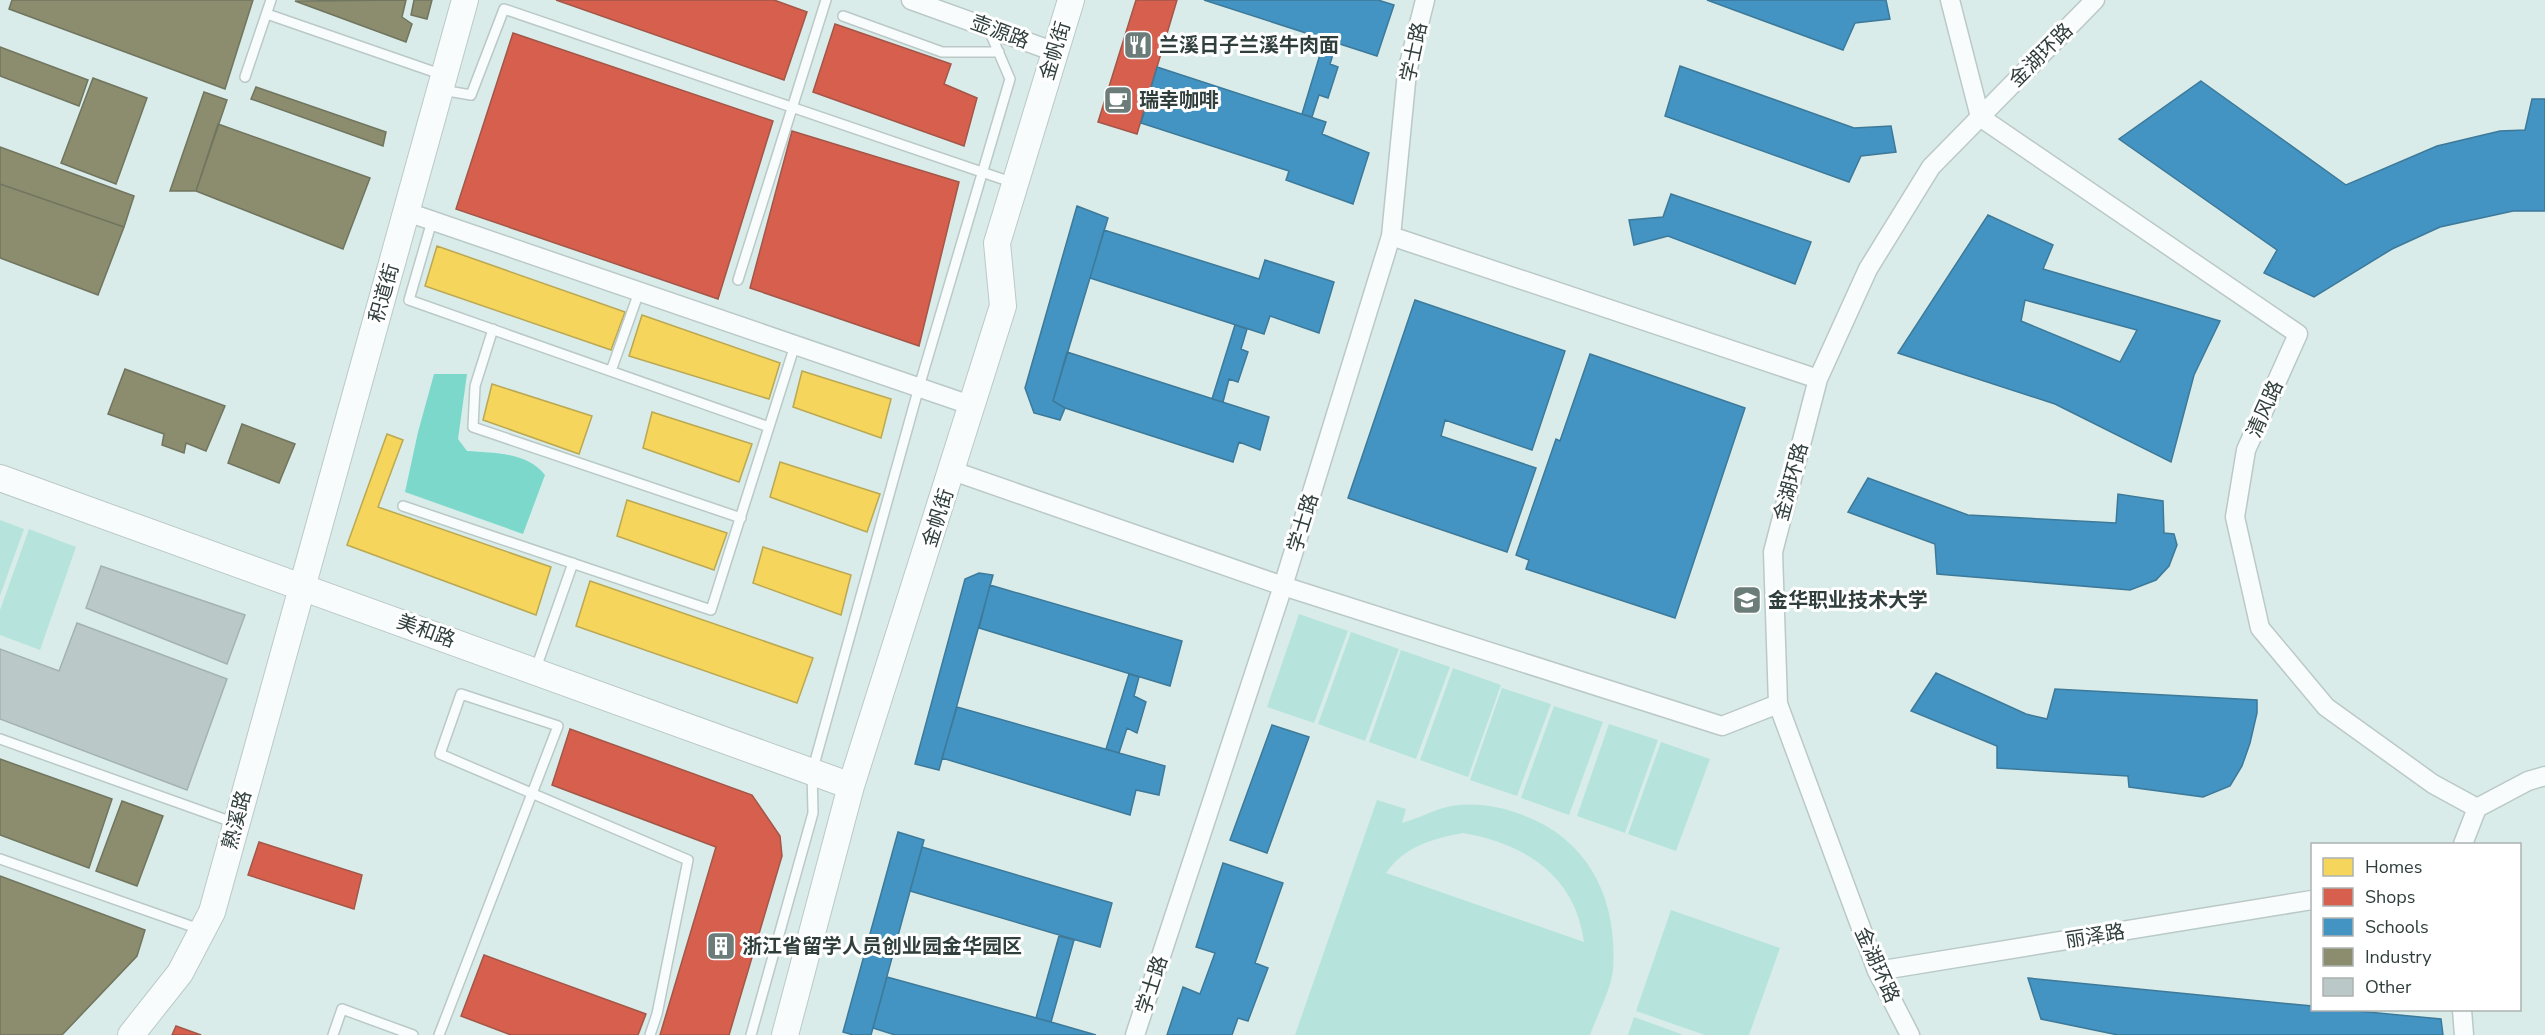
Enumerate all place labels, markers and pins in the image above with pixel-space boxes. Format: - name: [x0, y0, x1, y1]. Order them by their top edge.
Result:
- restaurant icon: 兰溪日子兰溪牛肉面: [1122, 29, 1154, 61]
- place label: 兰溪日子兰溪牛肉面: [1159, 32, 1339, 59]
- cafe icon: 瑞幸咖啡: [1102, 84, 1134, 116]
- place label: 瑞幸咖啡: [1139, 87, 1219, 114]
- school or university icon: 金华职业技术大学: [1731, 584, 1763, 616]
- place label: 金华职业技术大学: [1768, 587, 1928, 614]
- building icon: 浙江省留学人员创业园金华园区: [705, 930, 737, 962]
- place label: 浙江省留学人员创业园金华园区: [742, 933, 1022, 960]

